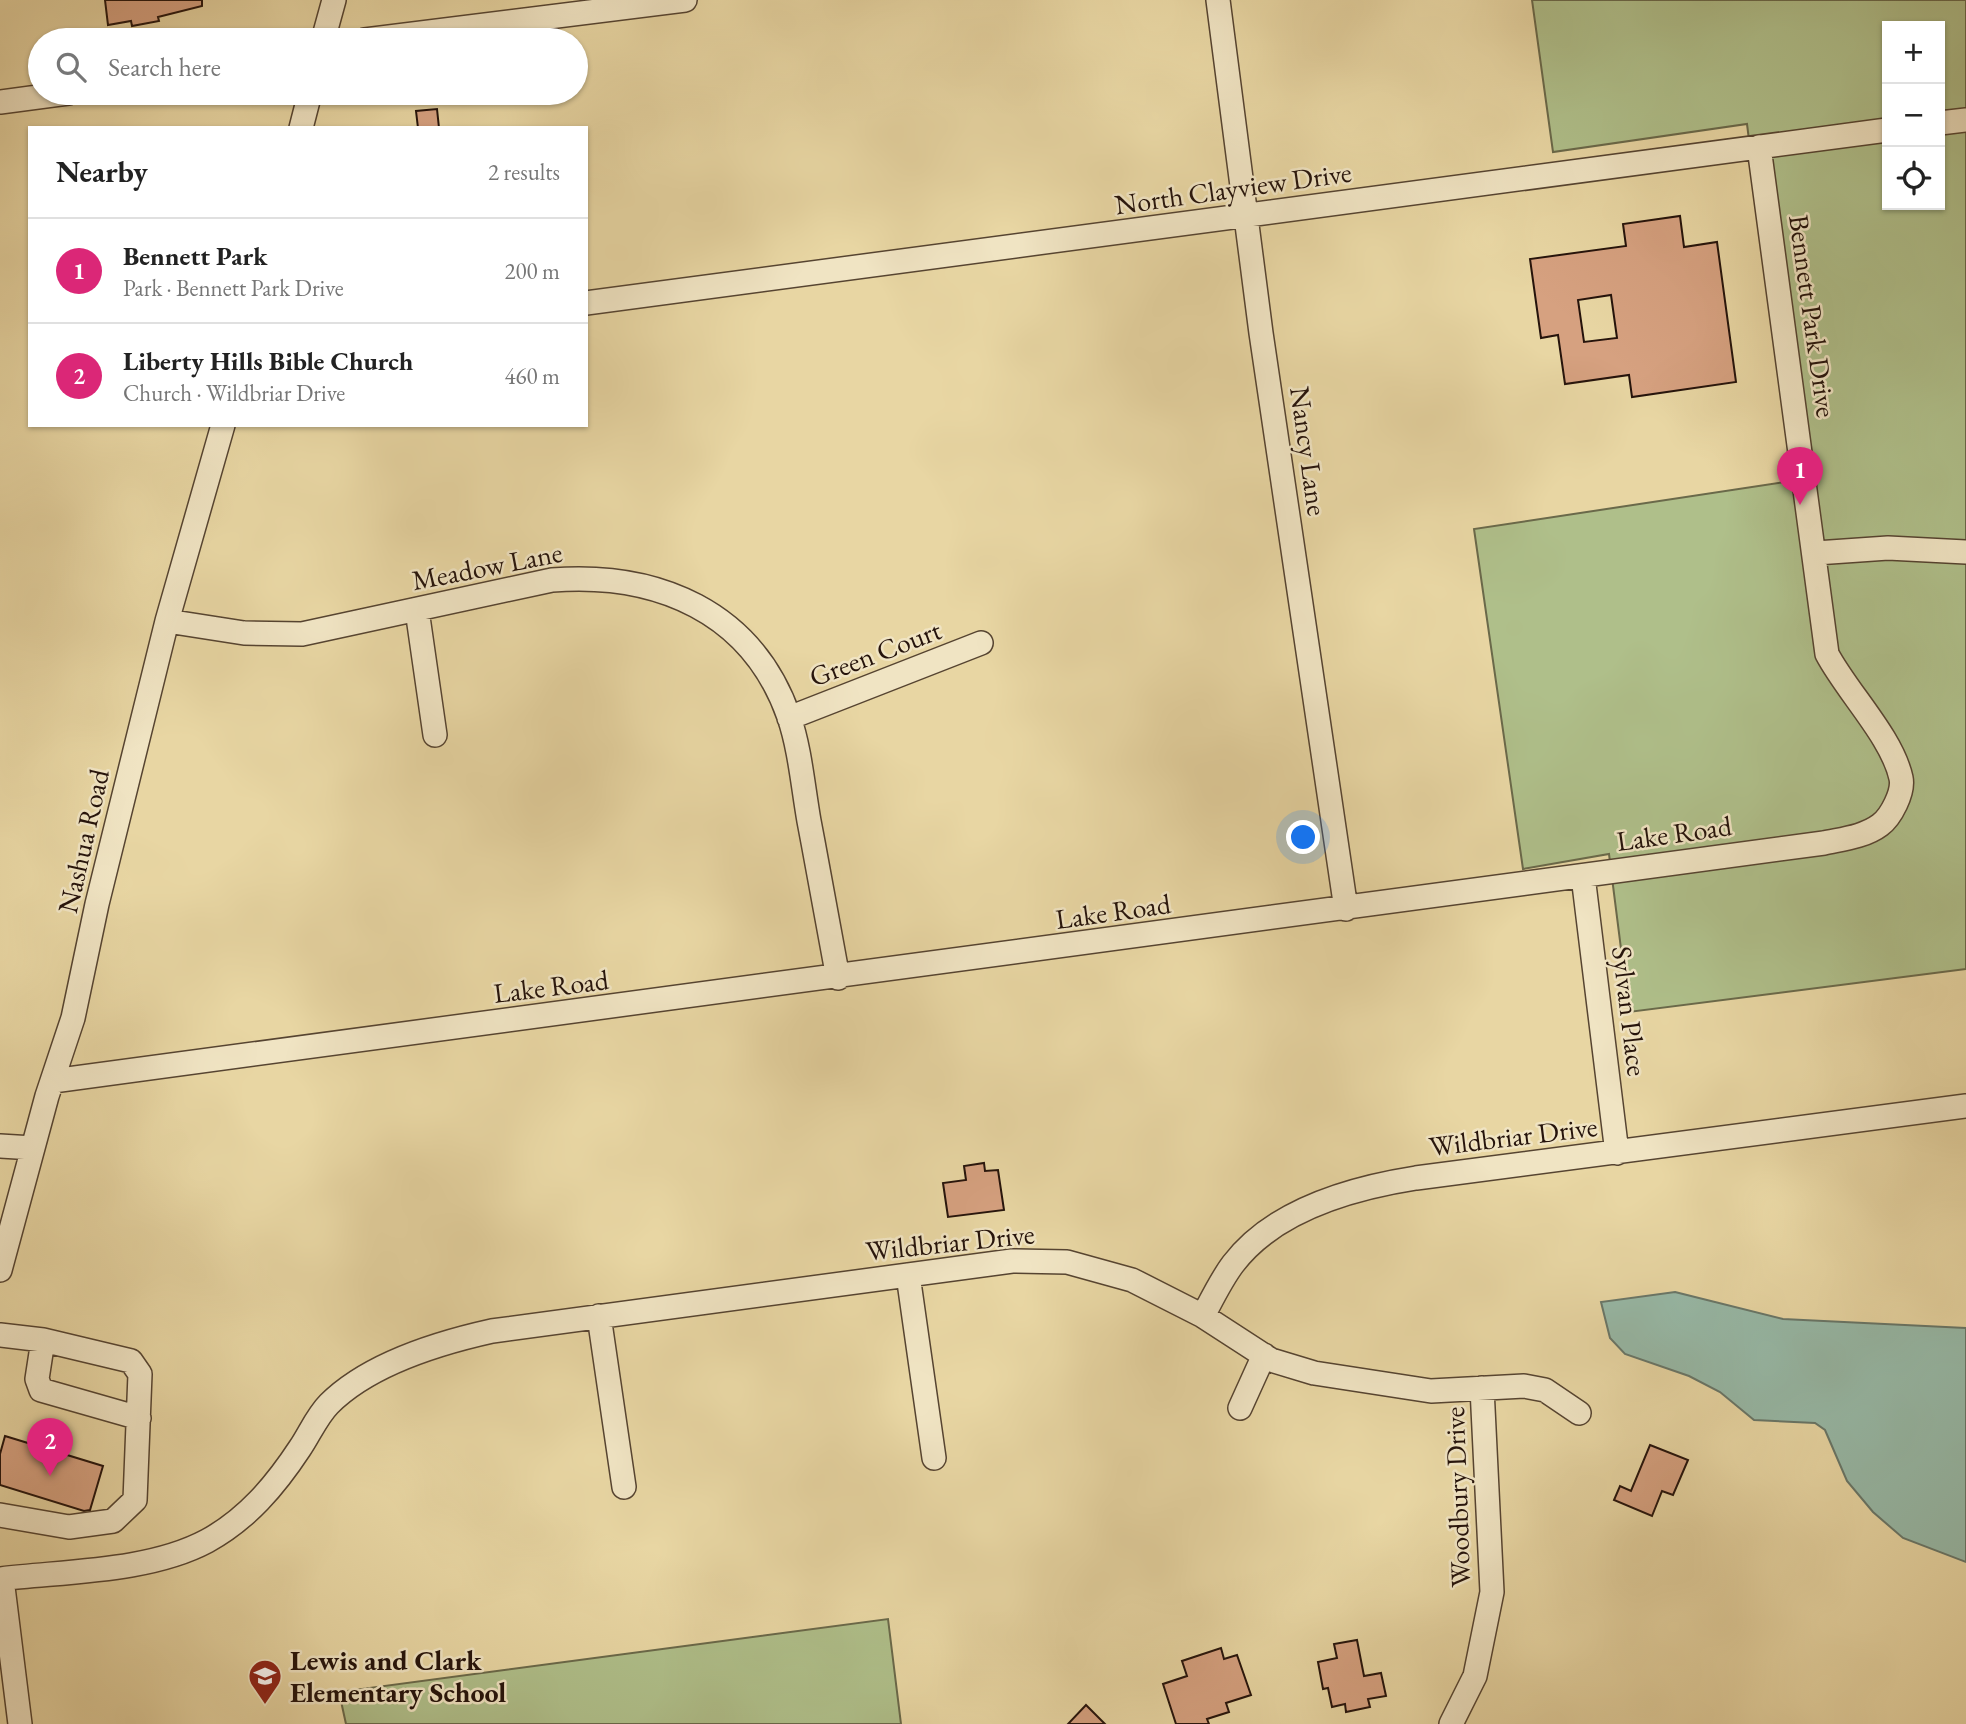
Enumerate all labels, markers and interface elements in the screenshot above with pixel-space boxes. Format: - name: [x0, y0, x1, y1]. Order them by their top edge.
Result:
- map controls: [1882, 21, 1945, 210]
- button: +: [1882, 21, 1945, 84]
- search box: [28, 28, 588, 105]
- icon: search: [52, 48, 90, 86]
- text: Search here: [108, 50, 221, 84]
- button: −: [1882, 84, 1945, 147]
- button: locate: [1882, 147, 1945, 210]
- text: Nearby: [56, 152, 148, 191]
- street label: North Clayview Drive: [1112, 154, 1354, 222]
- text: 2 results: [488, 157, 560, 187]
- street label: Bennett Park Drive: [1781, 212, 1845, 420]
- text: Bennett Park: [123, 239, 268, 273]
- text: 1: [73, 256, 85, 286]
- text: 200 m: [504, 256, 560, 286]
- text: Park · Bennett Park Drive: [123, 273, 344, 303]
- text: Liberty Hills Bible Church: [123, 344, 413, 378]
- text: 2: [73, 361, 85, 391]
- text: 460 m: [504, 361, 560, 391]
- text: Church · Wildbriar Drive: [123, 378, 345, 408]
- street label: Nancy Lane: [1282, 384, 1336, 518]
- pin: 1: [1777, 447, 1823, 505]
- street label: Meadow Lane: [409, 534, 565, 598]
- street label: Green Court: [804, 611, 946, 695]
- street label: Nashua Road: [49, 765, 117, 917]
- street label: Lake Road: [1614, 807, 1735, 859]
- your location: [1286, 820, 1320, 854]
- street label: Lake Road: [1053, 885, 1174, 937]
- street label: Sylvan Place: [1604, 944, 1656, 1078]
- street label: Lake Road: [491, 961, 611, 1011]
- street label: Wildbriar Drive: [1427, 1108, 1599, 1164]
- street label: Wildbriar Drive: [864, 1215, 1036, 1269]
- street label: Woodbury Drive: [1436, 1406, 1478, 1588]
- pin: 2: [27, 1418, 73, 1476]
- place label: Lewis and Clark Elementary School: [290, 1642, 506, 1710]
- school or university icon: Lewis and Clark Elementary School: [246, 1657, 284, 1706]

